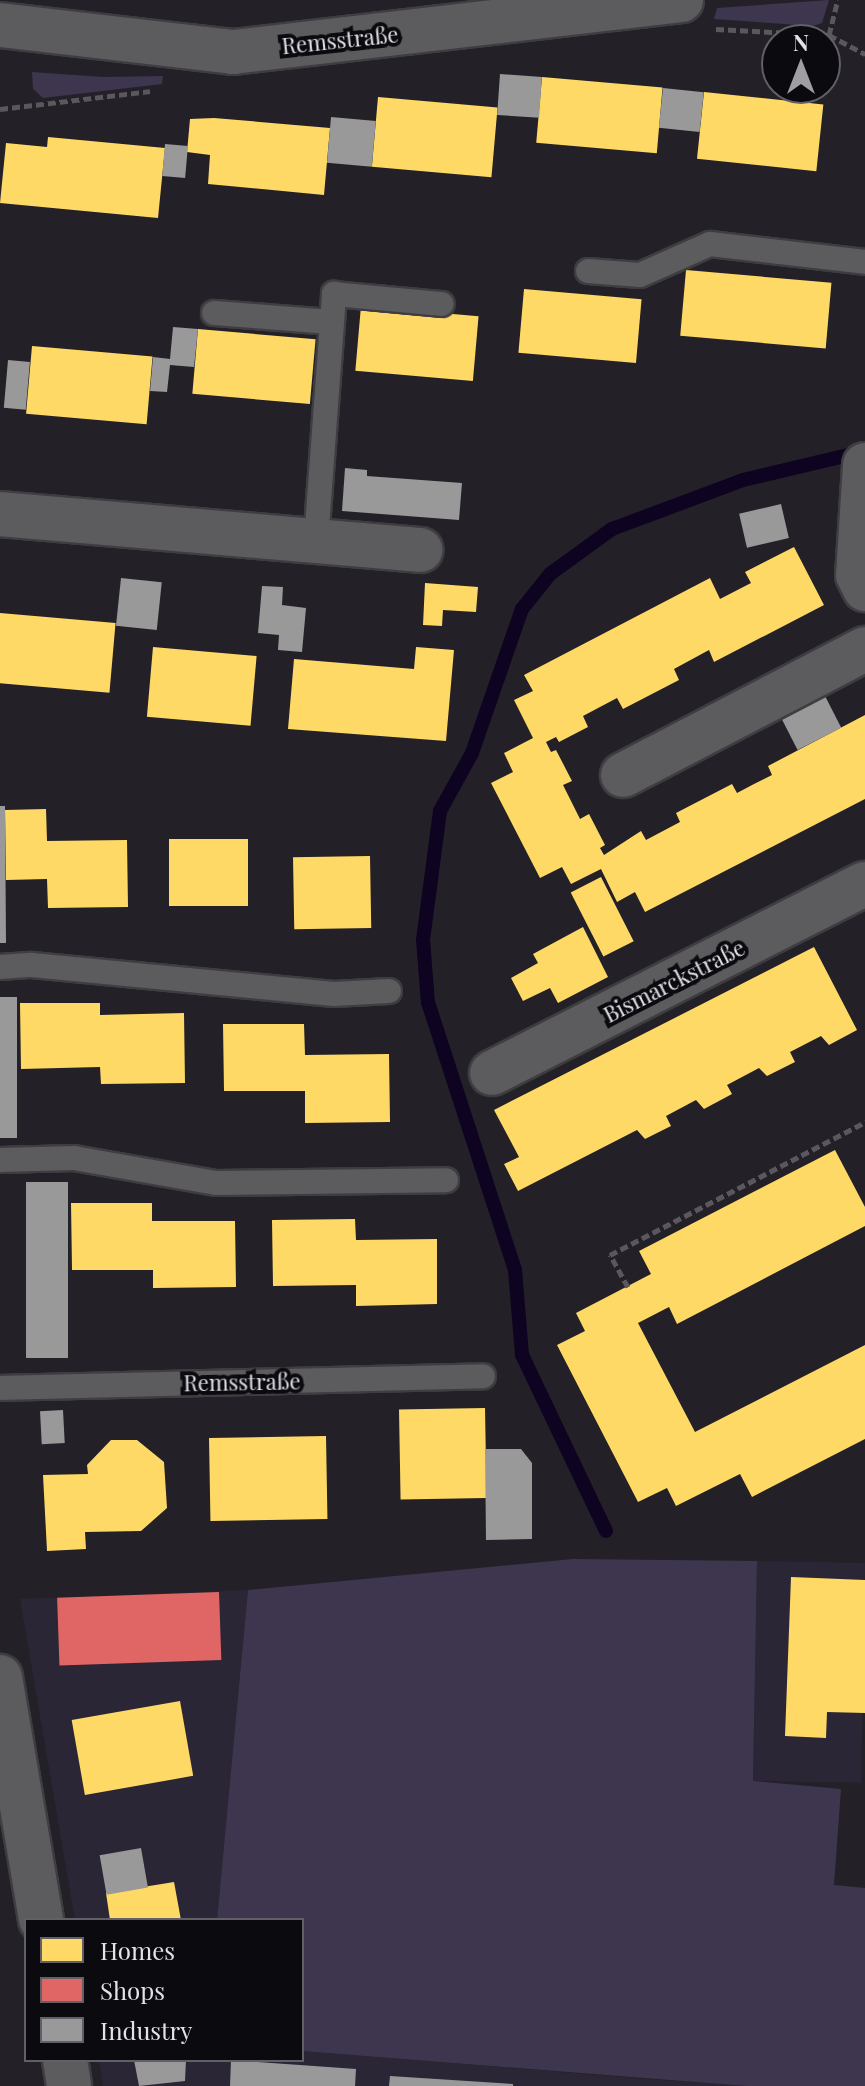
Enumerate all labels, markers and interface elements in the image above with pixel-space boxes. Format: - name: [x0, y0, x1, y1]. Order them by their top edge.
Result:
- street label: Remsstraße: [280, 21, 400, 59]
- north arrow: [761, 24, 841, 104]
- text: N: [793, 27, 809, 57]
- street label: Bismarckstraße: [599, 934, 749, 1028]
- street label: Remsstraße: [183, 1368, 301, 1396]
- legend: [24, 1918, 304, 2062]
- text: Homes: [100, 1934, 175, 1966]
- text: Shops: [100, 1974, 165, 2006]
- text: Industry: [100, 2014, 192, 2046]

